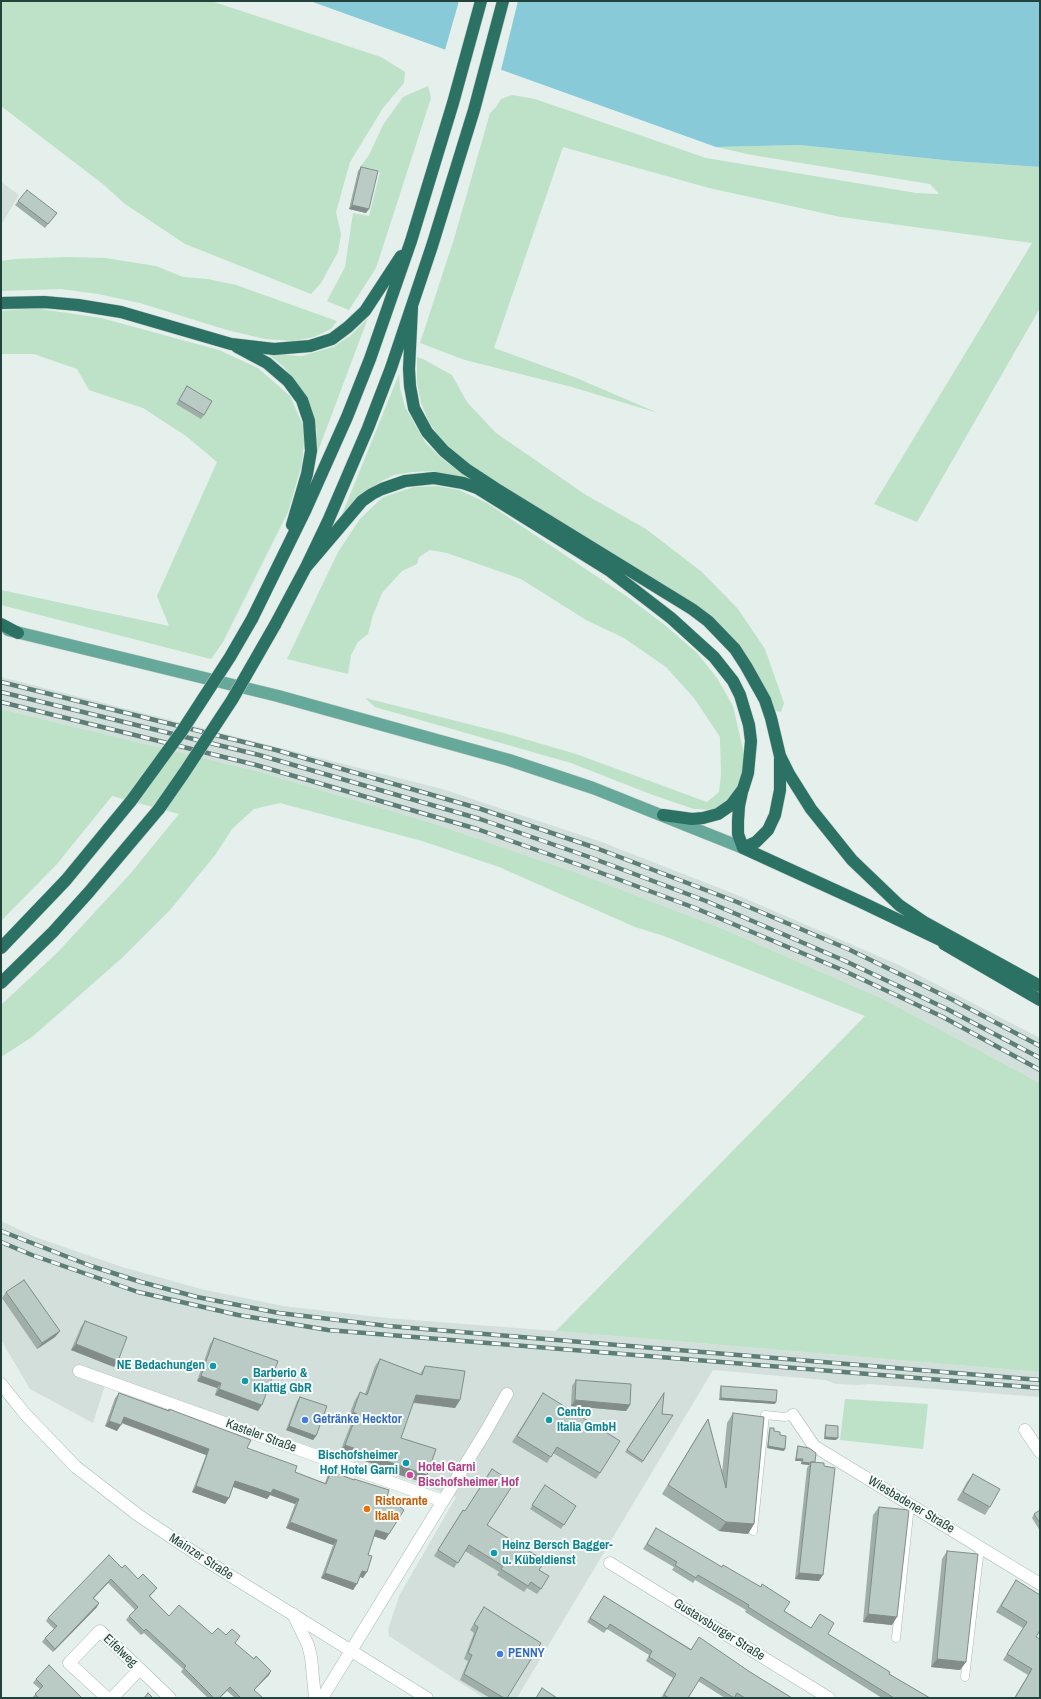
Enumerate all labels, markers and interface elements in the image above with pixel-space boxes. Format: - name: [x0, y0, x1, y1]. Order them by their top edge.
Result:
- place label: NE Bedachungen: [117, 1358, 205, 1374]
- marker: NE Bedachungen: [208, 1361, 218, 1371]
- place label: Barberio & Klattig GbR: [253, 1366, 312, 1397]
- marker: Barberio & Klattig GbR: [240, 1376, 250, 1386]
- place label: Centro Italia GmbH: [557, 1405, 616, 1436]
- place label: Getränke Hecktor: [313, 1412, 402, 1428]
- marker: Getränke Hecktor: [300, 1415, 310, 1425]
- marker: Centro Italia GmbH: [544, 1415, 554, 1425]
- street label: Kasteler Straße: [224, 1416, 298, 1456]
- place label: Bischofsheimer Hof Hotel Garni: [318, 1448, 398, 1479]
- marker: Bischofsheimer Hof Hotel Garni: [401, 1458, 411, 1468]
- place label: Hotel Garni Bischofsheimer Hof: [418, 1460, 519, 1491]
- marker: Hotel Garni Bischofsheimer Hof: [405, 1470, 415, 1480]
- street label: Wiesbadener Straße: [865, 1473, 957, 1537]
- place label: Ristorante Italia: [375, 1494, 428, 1525]
- marker: Ristorante Italia: [362, 1504, 372, 1514]
- street label: Mainzer Straße: [166, 1530, 236, 1584]
- place label: Heinz Bersch Bagger- u. Kübeldienst: [502, 1538, 613, 1569]
- marker: Heinz Bersch Bagger- u. Kübeldienst: [489, 1548, 499, 1558]
- street label: Gustavsburger Straße: [670, 1596, 768, 1664]
- street label: Eifelweg: [100, 1631, 140, 1671]
- place label: PENNY: [508, 1646, 545, 1662]
- marker: PENNY: [495, 1649, 505, 1659]

